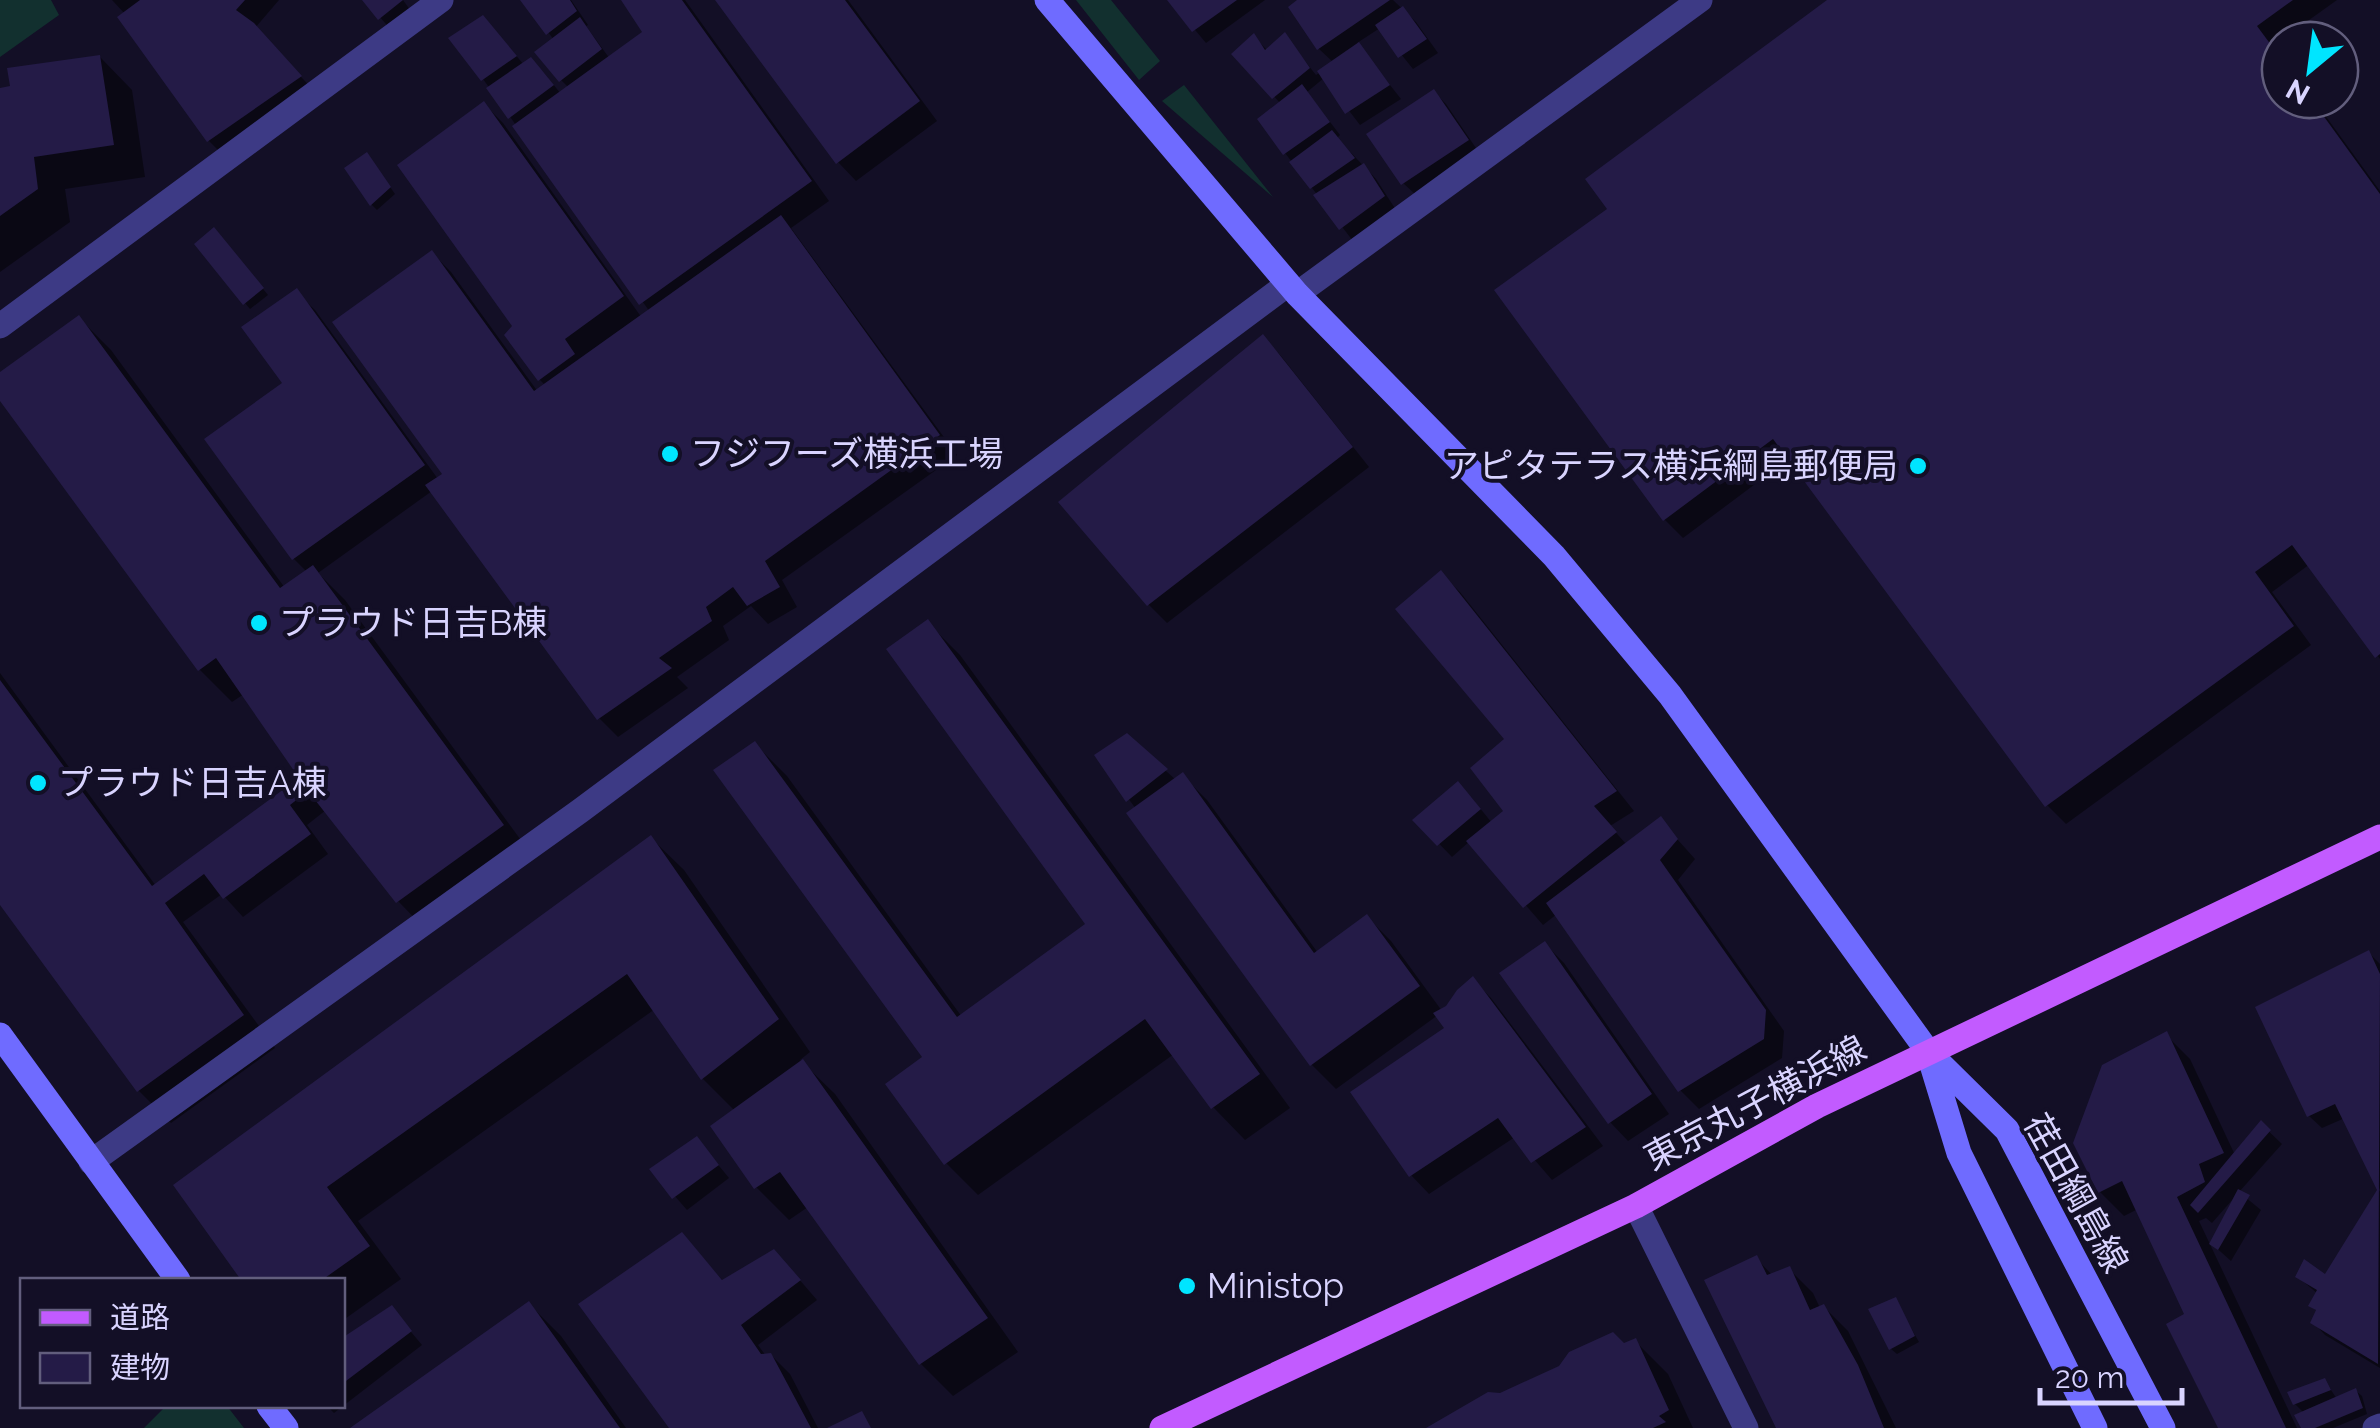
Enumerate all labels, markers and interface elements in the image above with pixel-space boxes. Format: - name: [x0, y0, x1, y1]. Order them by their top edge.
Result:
- north arrow: [2260, 20, 2360, 120]
- text: N: [2281, 72, 2315, 111]
- place label: フジフーズ横浜工場: [690, 433, 1003, 474]
- marker: フジフーズ横浜工場: [659, 443, 681, 465]
- place label: アピタテラス横浜綱島郵便局: [1444, 445, 1898, 486]
- marker: アピタテラス横浜綱島郵便局: [1907, 455, 1929, 477]
- place label: プラウド日吉B棟: [279, 602, 547, 643]
- marker: プラウド日吉B棟: [248, 612, 270, 634]
- place label: プラウド日吉A棟: [58, 762, 327, 803]
- marker: プラウド日吉A棟: [27, 772, 49, 794]
- street label: 東京丸子横浜線: [1637, 1027, 1873, 1178]
- street label: 荏田綱島線: [2016, 1106, 2137, 1279]
- place label: Ministop: [1207, 1265, 1344, 1306]
- marker: Ministop: [1176, 1275, 1198, 1297]
- legend: [20, 1278, 345, 1408]
- text: 道路: [110, 1300, 170, 1335]
- scale bar: [2040, 1343, 2182, 1405]
- text: 建物: [110, 1350, 170, 1385]
- text: 20 m: [2055, 1360, 2124, 1395]

